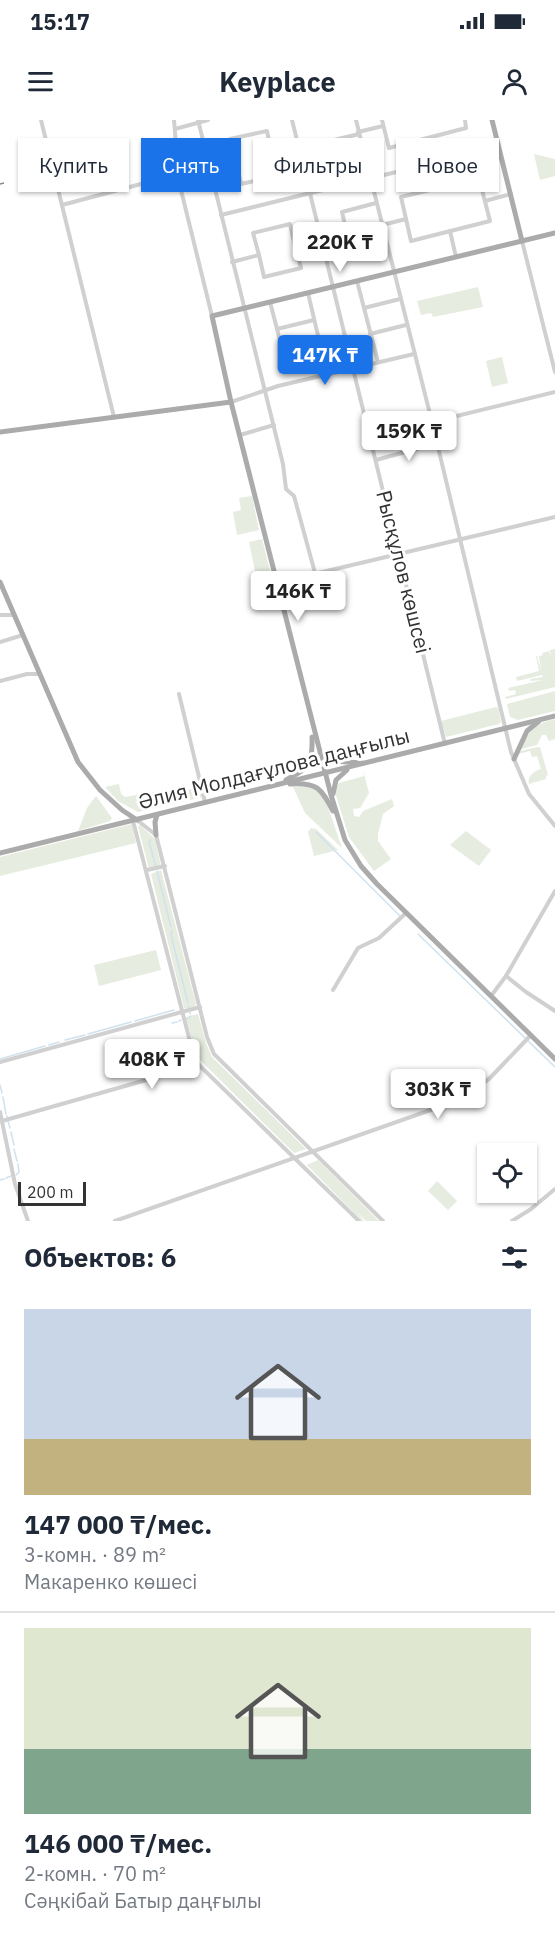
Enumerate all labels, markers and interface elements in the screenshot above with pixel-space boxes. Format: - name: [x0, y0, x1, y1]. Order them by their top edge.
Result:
- text: 15:17: [30, 7, 90, 36]
- text: Keyplace: [219, 64, 336, 99]
- icon: menu: [24, 65, 57, 98]
- icon: person: [498, 65, 531, 98]
- chip: Купить: [18, 138, 129, 192]
- chip: Снять: [141, 138, 241, 192]
- chip: Фильтры: [253, 138, 384, 192]
- chip: Новое: [396, 138, 499, 192]
- pin: 220K ₸: [291, 222, 389, 273]
- text: 220K ₸: [307, 228, 373, 255]
- pin: 147K ₸: [276, 335, 374, 386]
- text: 147K ₸: [292, 341, 358, 368]
- pin: 159K ₸: [360, 411, 458, 462]
- text: 159K ₸: [376, 417, 442, 444]
- street label: Рысқұлов көшсеі: [370, 487, 438, 656]
- pin: 146K ₸: [249, 571, 347, 622]
- text: 146K ₸: [265, 577, 331, 604]
- street label: Әлия Молдағұлова даңғылы: [135, 721, 413, 815]
- pin: 408K ₸: [103, 1039, 201, 1090]
- text: 408K ₸: [119, 1045, 185, 1072]
- pin: 303K ₸: [389, 1069, 487, 1120]
- text: 303K ₸: [405, 1075, 471, 1102]
- map controls: [477, 1143, 537, 1203]
- button: locate: [477, 1143, 537, 1203]
- scale bar: [18, 1179, 86, 1206]
- text: 200 m: [27, 1182, 74, 1202]
- text: Объектов: 6: [24, 1240, 176, 1274]
- icon: filters: [498, 1241, 531, 1274]
- icon: home: [224, 1348, 332, 1456]
- text: 147 000 ₸/мес.: [24, 1507, 212, 1541]
- text: 3-комн. · 89 m²: [24, 1541, 166, 1568]
- text: Макаренко көшесі: [24, 1568, 197, 1595]
- icon: home: [224, 1667, 332, 1775]
- text: 146 000 ₸/мес.: [24, 1826, 212, 1860]
- text: 2-комн. · 70 m²: [24, 1860, 166, 1887]
- text: Сәңкібай Батыр даңғылы: [24, 1887, 262, 1914]

